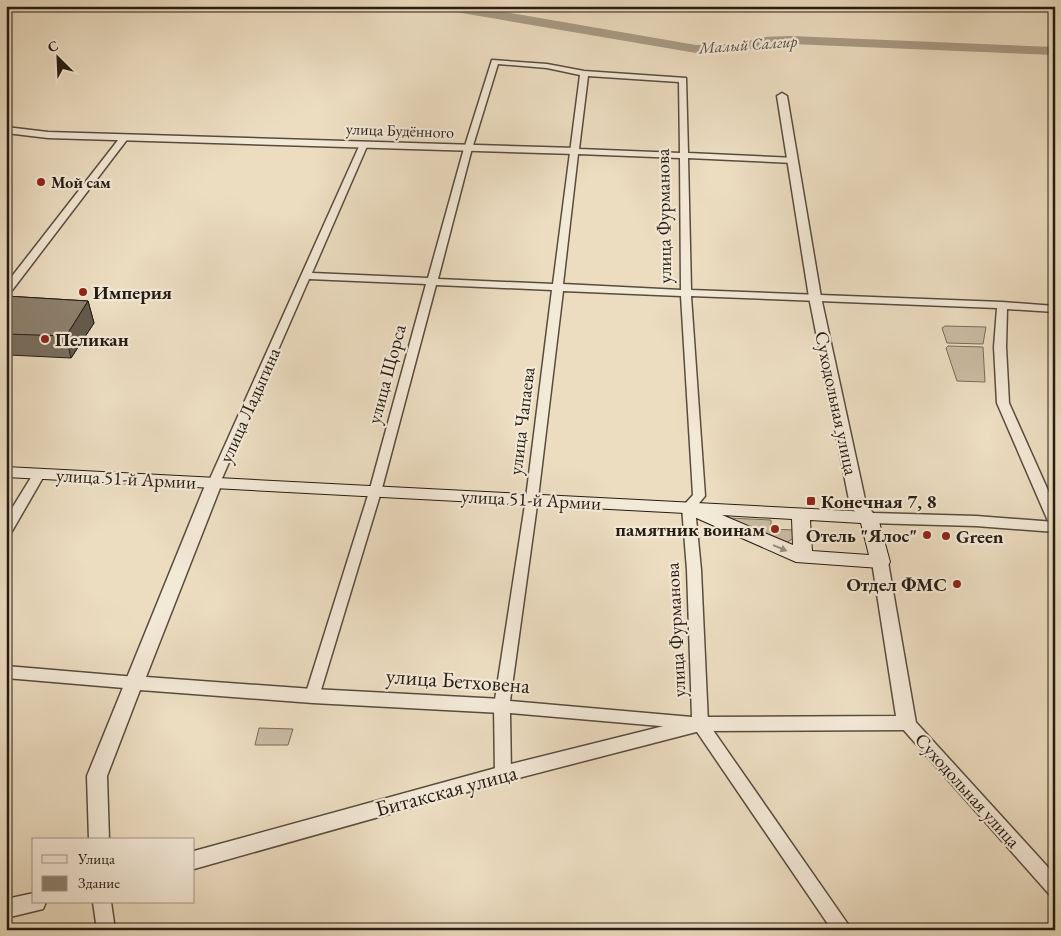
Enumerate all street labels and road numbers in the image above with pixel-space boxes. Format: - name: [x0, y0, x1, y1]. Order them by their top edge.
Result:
- street label: улица Будённого: [346, 118, 455, 143]
- street label: улица Фурманова: [650, 148, 677, 284]
- street label: улица Щорса: [361, 321, 412, 427]
- street label: Суходольная улица: [809, 329, 864, 478]
- street label: улица Ладыгина: [213, 343, 286, 467]
- street label: улица Чапаева: [502, 365, 541, 477]
- street label: улица 51-й Армии: [55, 462, 197, 495]
- street label: улица 51-й Армии: [460, 483, 602, 516]
- street label: улица Фурманова: [659, 561, 692, 698]
- street label: улица Бетховена: [385, 661, 531, 700]
- street label: Суходольная улица: [909, 727, 1026, 854]
- street label: Битакская улица: [372, 758, 520, 823]

